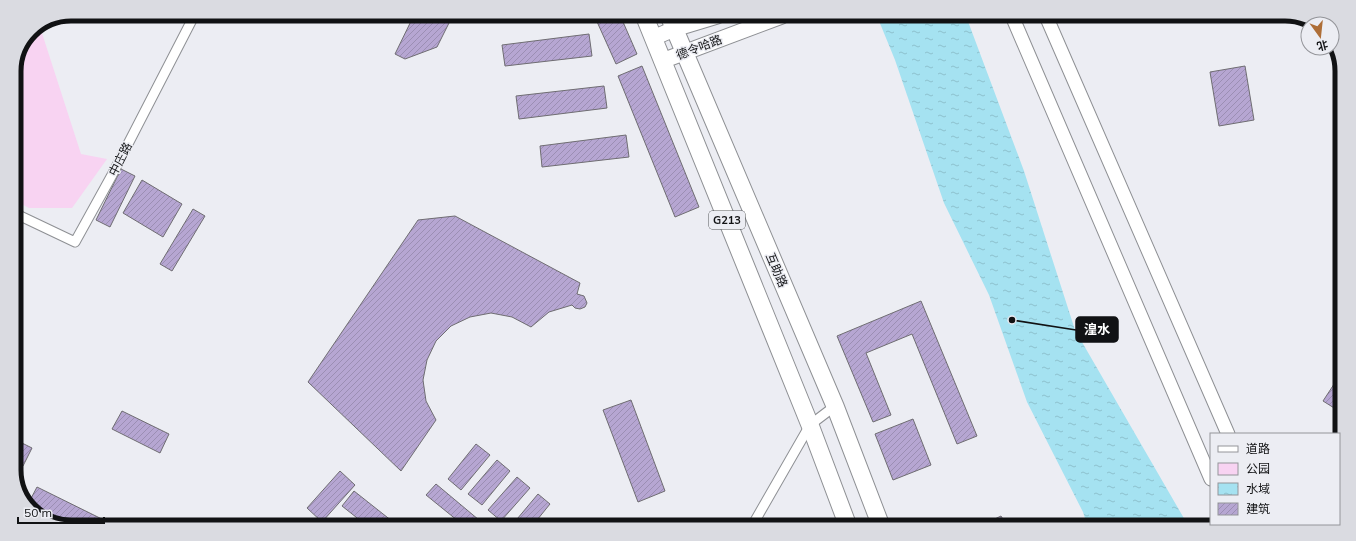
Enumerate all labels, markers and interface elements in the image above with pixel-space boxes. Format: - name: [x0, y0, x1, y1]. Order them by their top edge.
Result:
- north arrow: [1300, 16, 1340, 56]
- street label: 德令哈路: [674, 31, 724, 63]
- text: 北: [1315, 37, 1330, 54]
- street label: 中庄路: [105, 140, 135, 178]
- road number: G213: [709, 211, 745, 229]
- street label: 互助路: [763, 250, 791, 290]
- callout: 湟水: [1076, 317, 1118, 342]
- text: 湟水: [1084, 321, 1110, 337]
- legend: [1210, 433, 1340, 525]
- text: 道路: [1246, 441, 1270, 456]
- text: 公园: [1246, 461, 1270, 476]
- text: 水域: [1246, 481, 1270, 496]
- scale bar: [18, 499, 104, 525]
- text: 建筑: [1246, 501, 1270, 516]
- text: 50 m: [24, 505, 52, 520]

